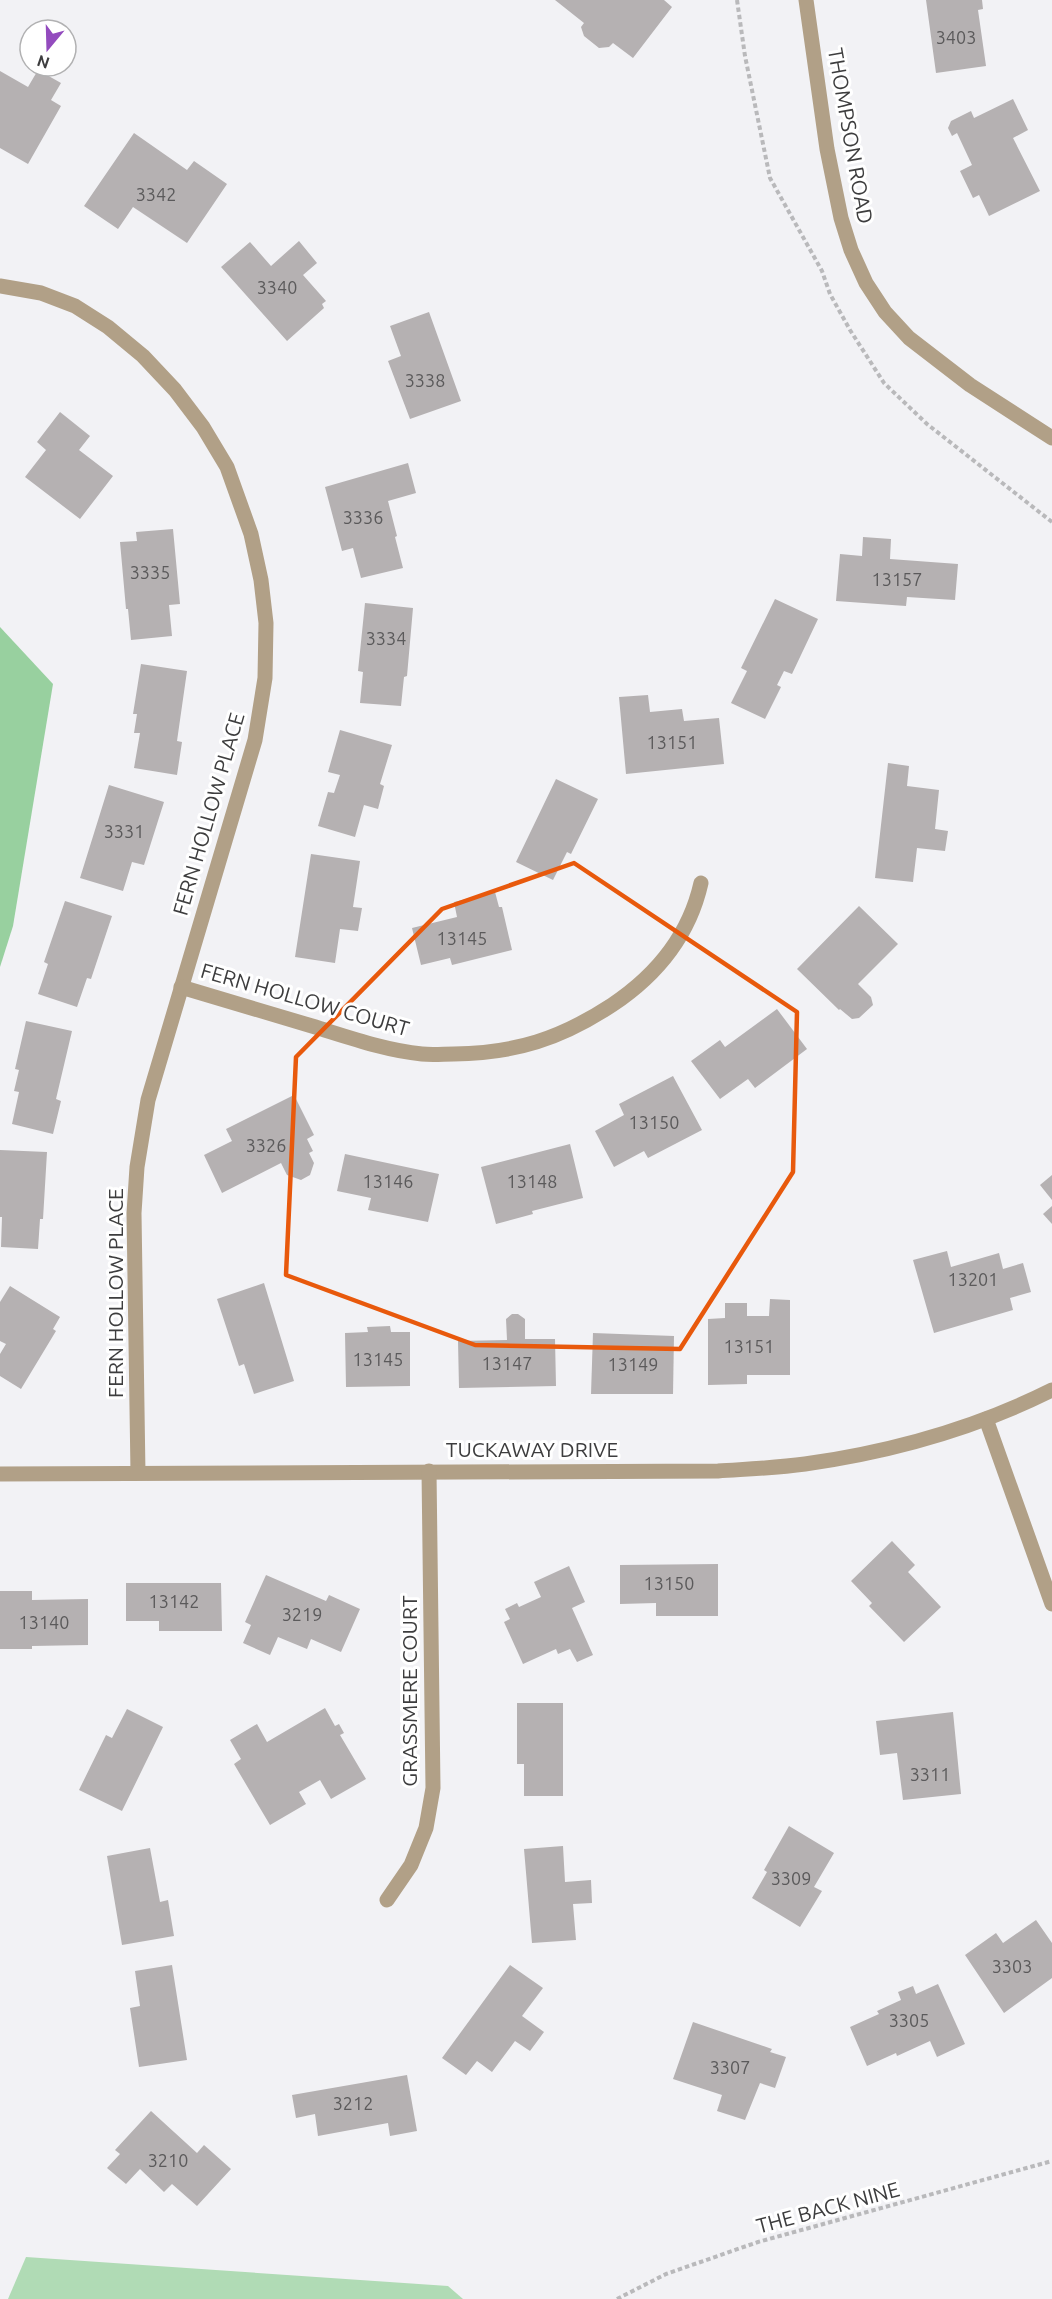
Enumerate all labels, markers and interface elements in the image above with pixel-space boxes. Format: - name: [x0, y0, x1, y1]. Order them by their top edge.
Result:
- north arrow: [18, 18, 78, 78]
- house number: 3403: [936, 27, 976, 47]
- street label: THOMPSON ROAD: [824, 46, 878, 226]
- text: N: [35, 52, 52, 73]
- house number: 3342: [136, 184, 176, 204]
- house number: 3340: [257, 277, 297, 297]
- house number: 3338: [405, 370, 445, 390]
- house number: 3336: [343, 507, 383, 527]
- house number: 3335: [130, 562, 170, 582]
- house number: 13157: [872, 569, 922, 589]
- house number: 3334: [366, 628, 406, 648]
- street label: FERN HOLLOW PLACE: [168, 710, 248, 918]
- house number: 13151: [647, 732, 697, 752]
- house number: 3331: [104, 821, 144, 841]
- house number: 13145: [437, 928, 487, 948]
- street label: FERN HOLLOW COURT: [198, 958, 413, 1040]
- house number: 13150: [629, 1112, 679, 1132]
- house number: 3326: [246, 1135, 286, 1155]
- house number: 13146: [363, 1171, 413, 1191]
- house number: 13148: [507, 1171, 557, 1191]
- street label: FERN HOLLOW PLACE: [103, 1188, 127, 1398]
- house number: 13201: [948, 1269, 998, 1289]
- house number: 13151: [724, 1336, 774, 1356]
- house number: 13145: [353, 1349, 403, 1369]
- house number: 13147: [482, 1353, 532, 1373]
- house number: 13149: [608, 1354, 658, 1374]
- street label: TUCKAWAY DRIVE: [446, 1437, 618, 1461]
- house number: 13150: [644, 1573, 694, 1593]
- house number: 13142: [149, 1591, 199, 1611]
- street label: GRASSMERE COURT: [397, 1595, 421, 1787]
- house number: 3219: [282, 1604, 322, 1624]
- house number: 13140: [19, 1612, 69, 1632]
- house number: 3311: [910, 1764, 950, 1784]
- house number: 3309: [771, 1868, 811, 1888]
- house number: 3303: [992, 1956, 1032, 1976]
- house number: 3305: [889, 2010, 929, 2030]
- house number: 3307: [710, 2057, 750, 2077]
- house number: 3212: [333, 2093, 373, 2113]
- house number: 3210: [148, 2150, 188, 2170]
- street label: THE BACK NINE: [754, 2176, 902, 2238]

